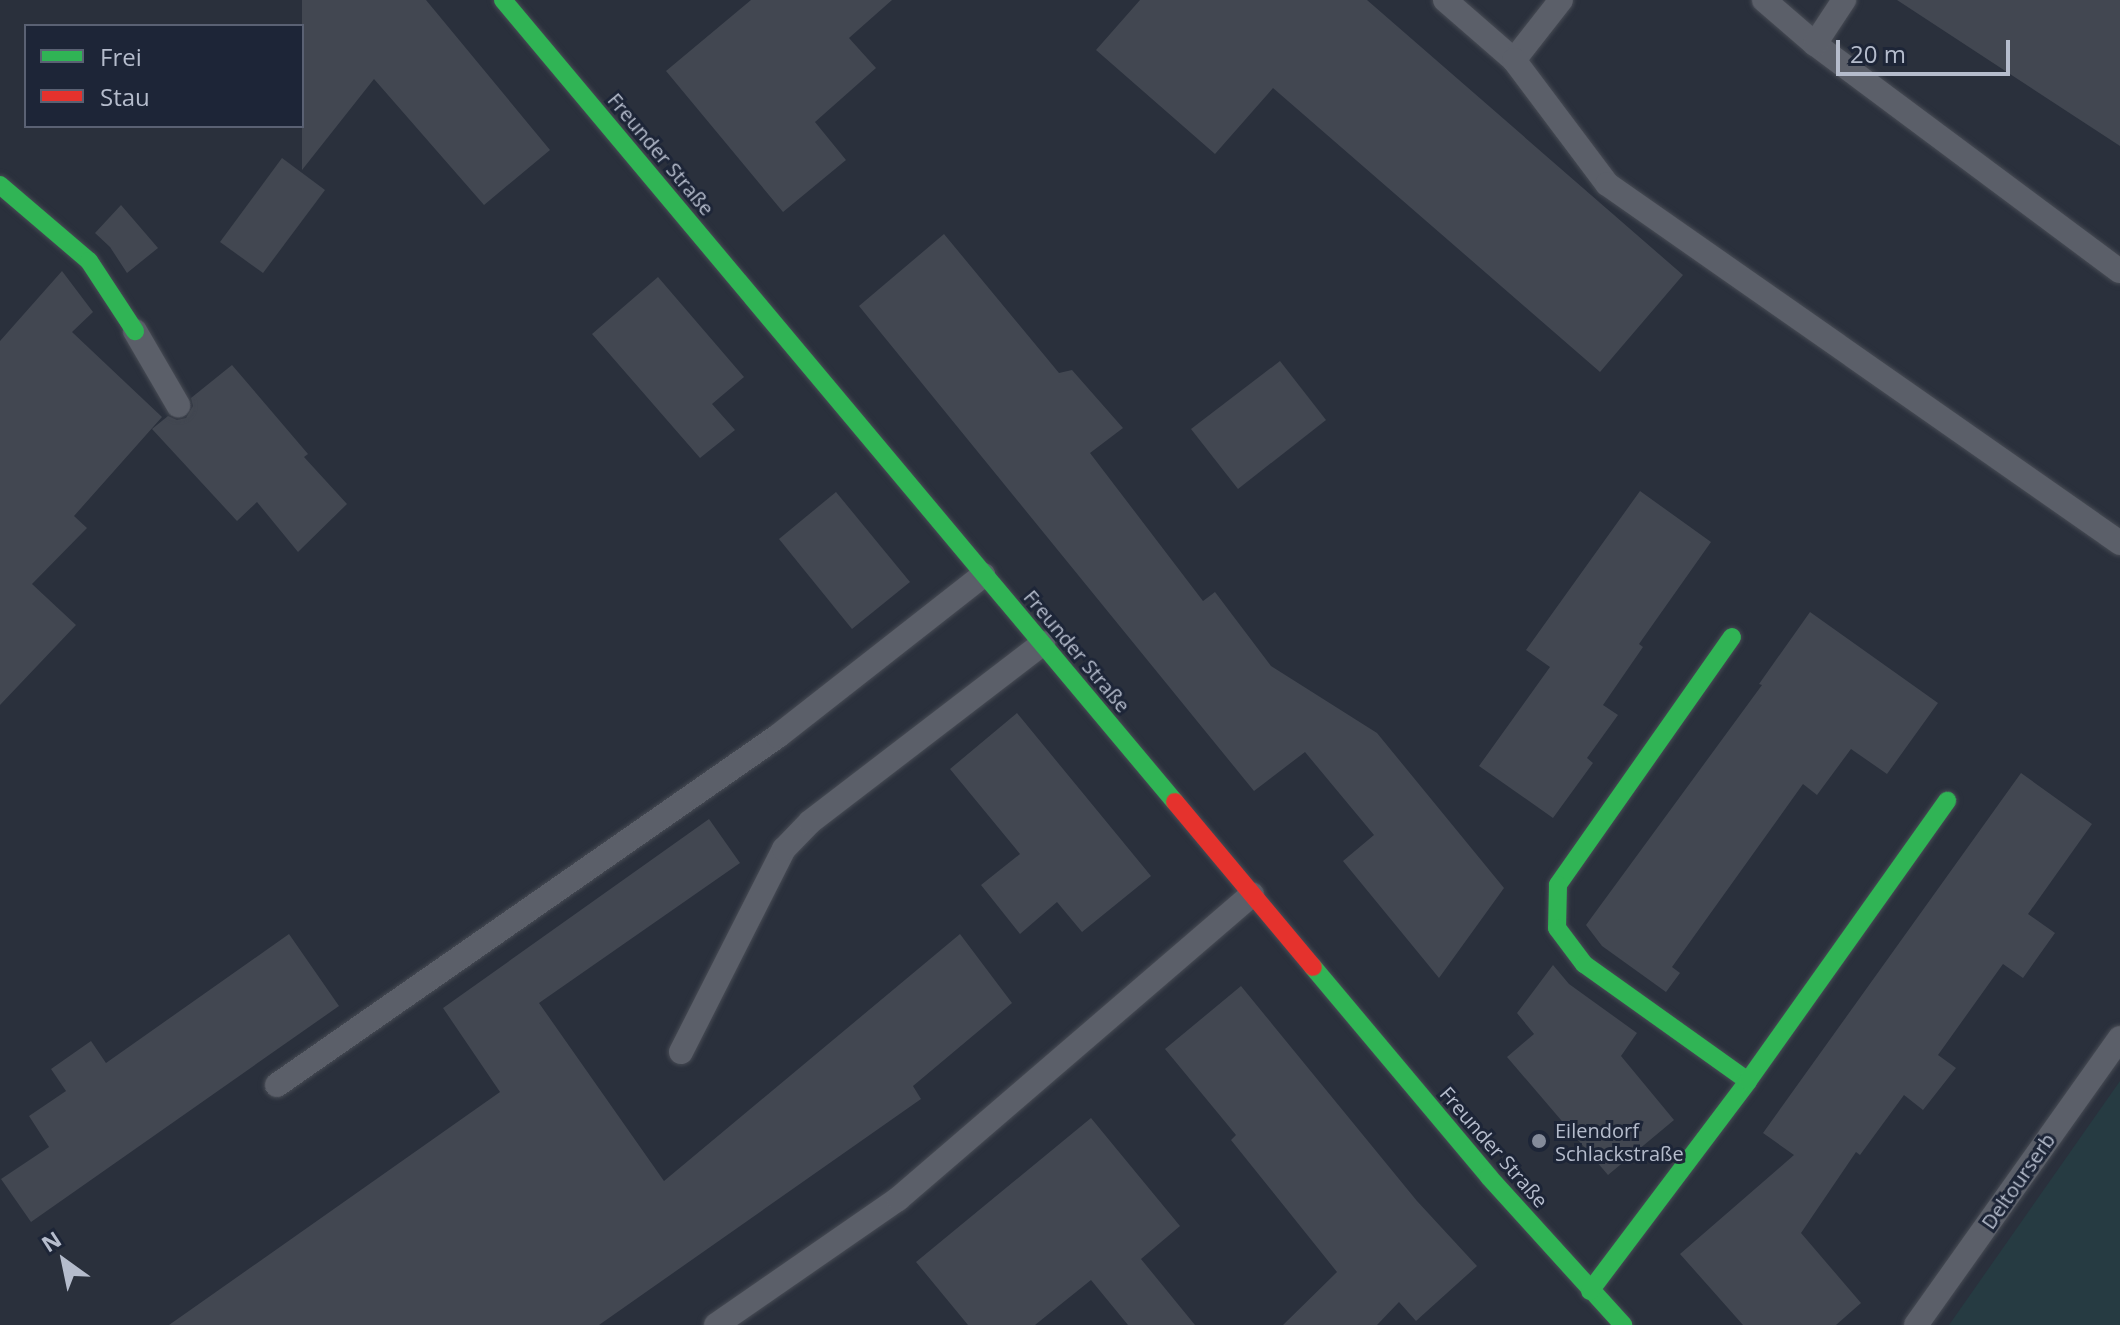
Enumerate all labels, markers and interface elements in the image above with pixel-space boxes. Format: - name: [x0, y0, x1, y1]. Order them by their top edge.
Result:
- legend: [24, 24, 304, 128]
- scale bar: [1840, 24, 2014, 74]
- text: 20 m: [1850, 37, 1906, 70]
- text: Frei: [100, 40, 142, 73]
- text: Stau: [100, 80, 150, 113]
- street label: Freunder Straße: [603, 88, 719, 220]
- street label: Freunder Straße: [1019, 585, 1135, 717]
- street label: Freunder Straße: [1435, 1082, 1553, 1212]
- place label: Eilendorf Schlackstraße: [1555, 1118, 1684, 1165]
- street label: Deltourserb: [1976, 1128, 2060, 1234]
- marker: Eilendorf Schlackstraße: [1530, 1132, 1548, 1150]
- north arrow: [24, 1221, 104, 1301]
- text: N: [35, 1223, 67, 1258]

